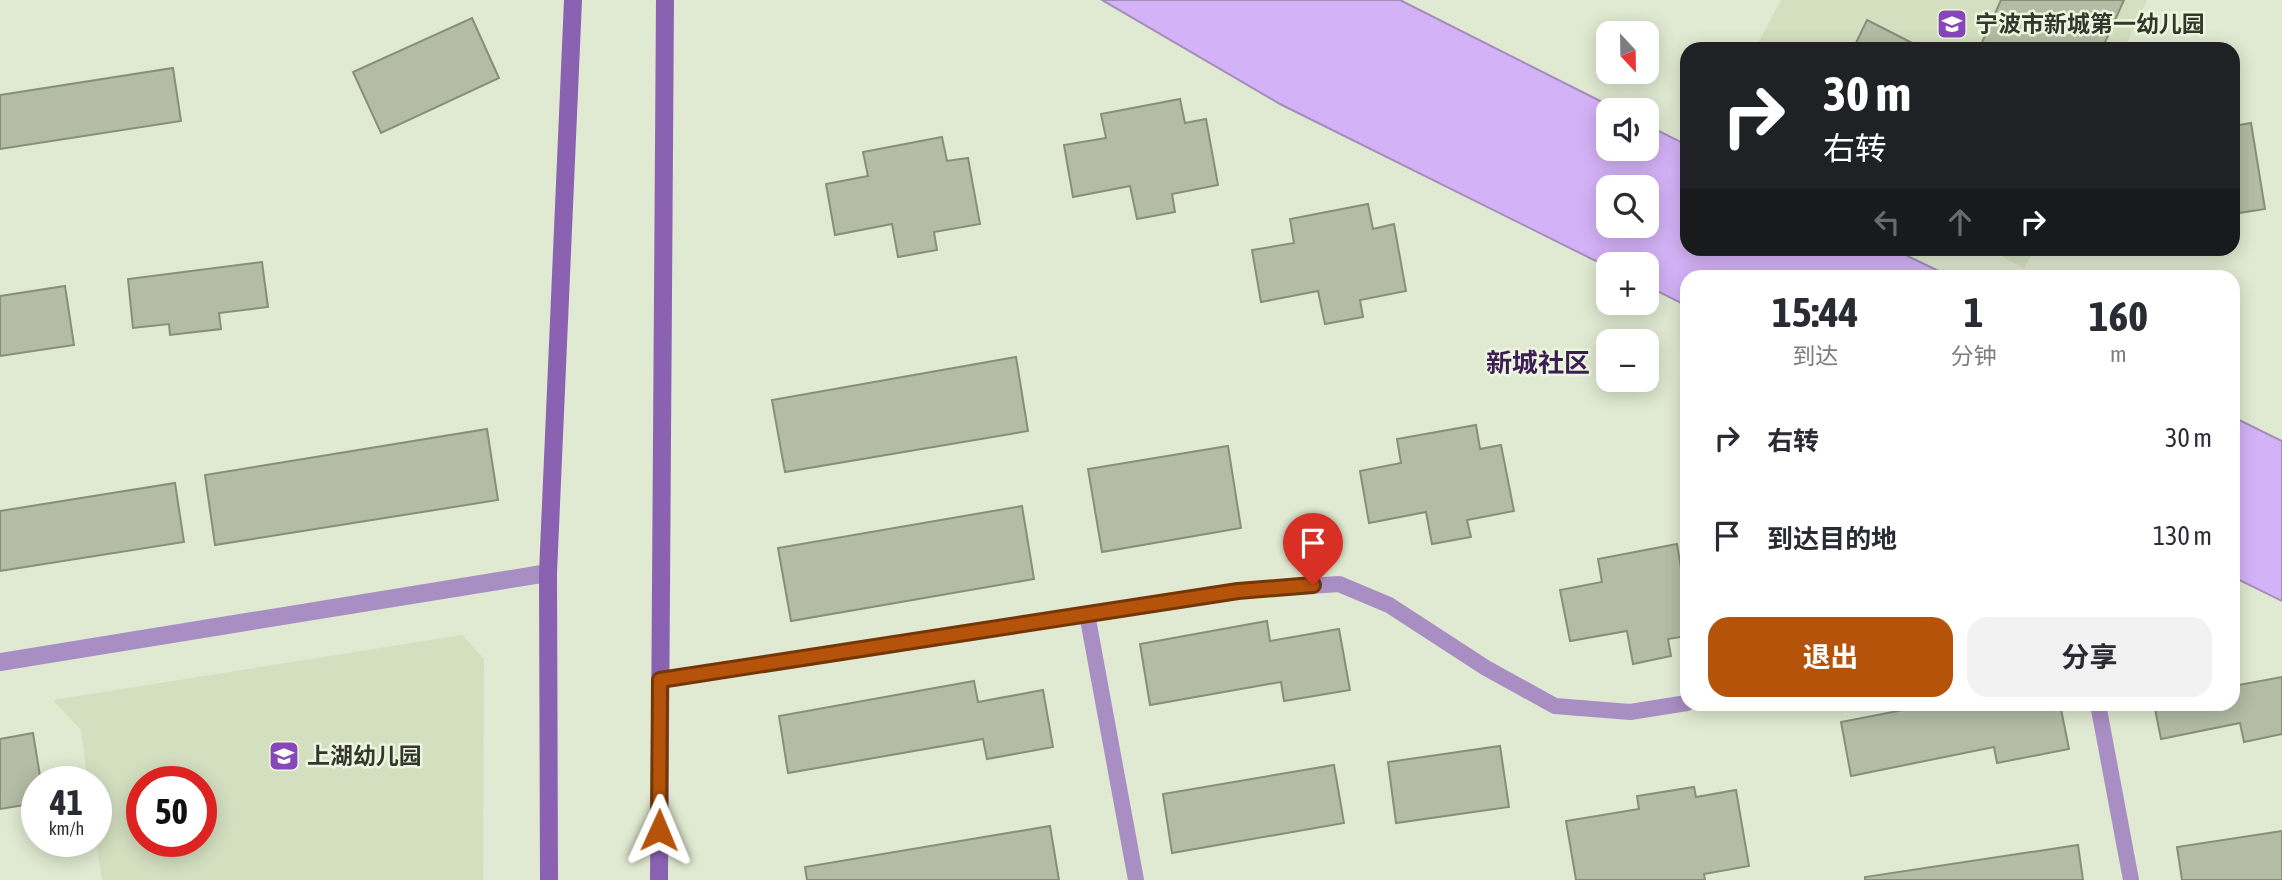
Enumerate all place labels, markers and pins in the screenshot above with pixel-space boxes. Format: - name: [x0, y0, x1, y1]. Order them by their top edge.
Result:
- school or university icon: 宁波市新城第一幼儿园: [1935, 7, 1969, 41]
- place label: 宁波市新城第一幼儿园: [1975, 11, 2205, 37]
- pin: [1283, 513, 1343, 585]
- school or university icon: 上湖幼儿园: [267, 739, 301, 773]
- place label: 上湖幼儿园: [307, 743, 422, 769]

